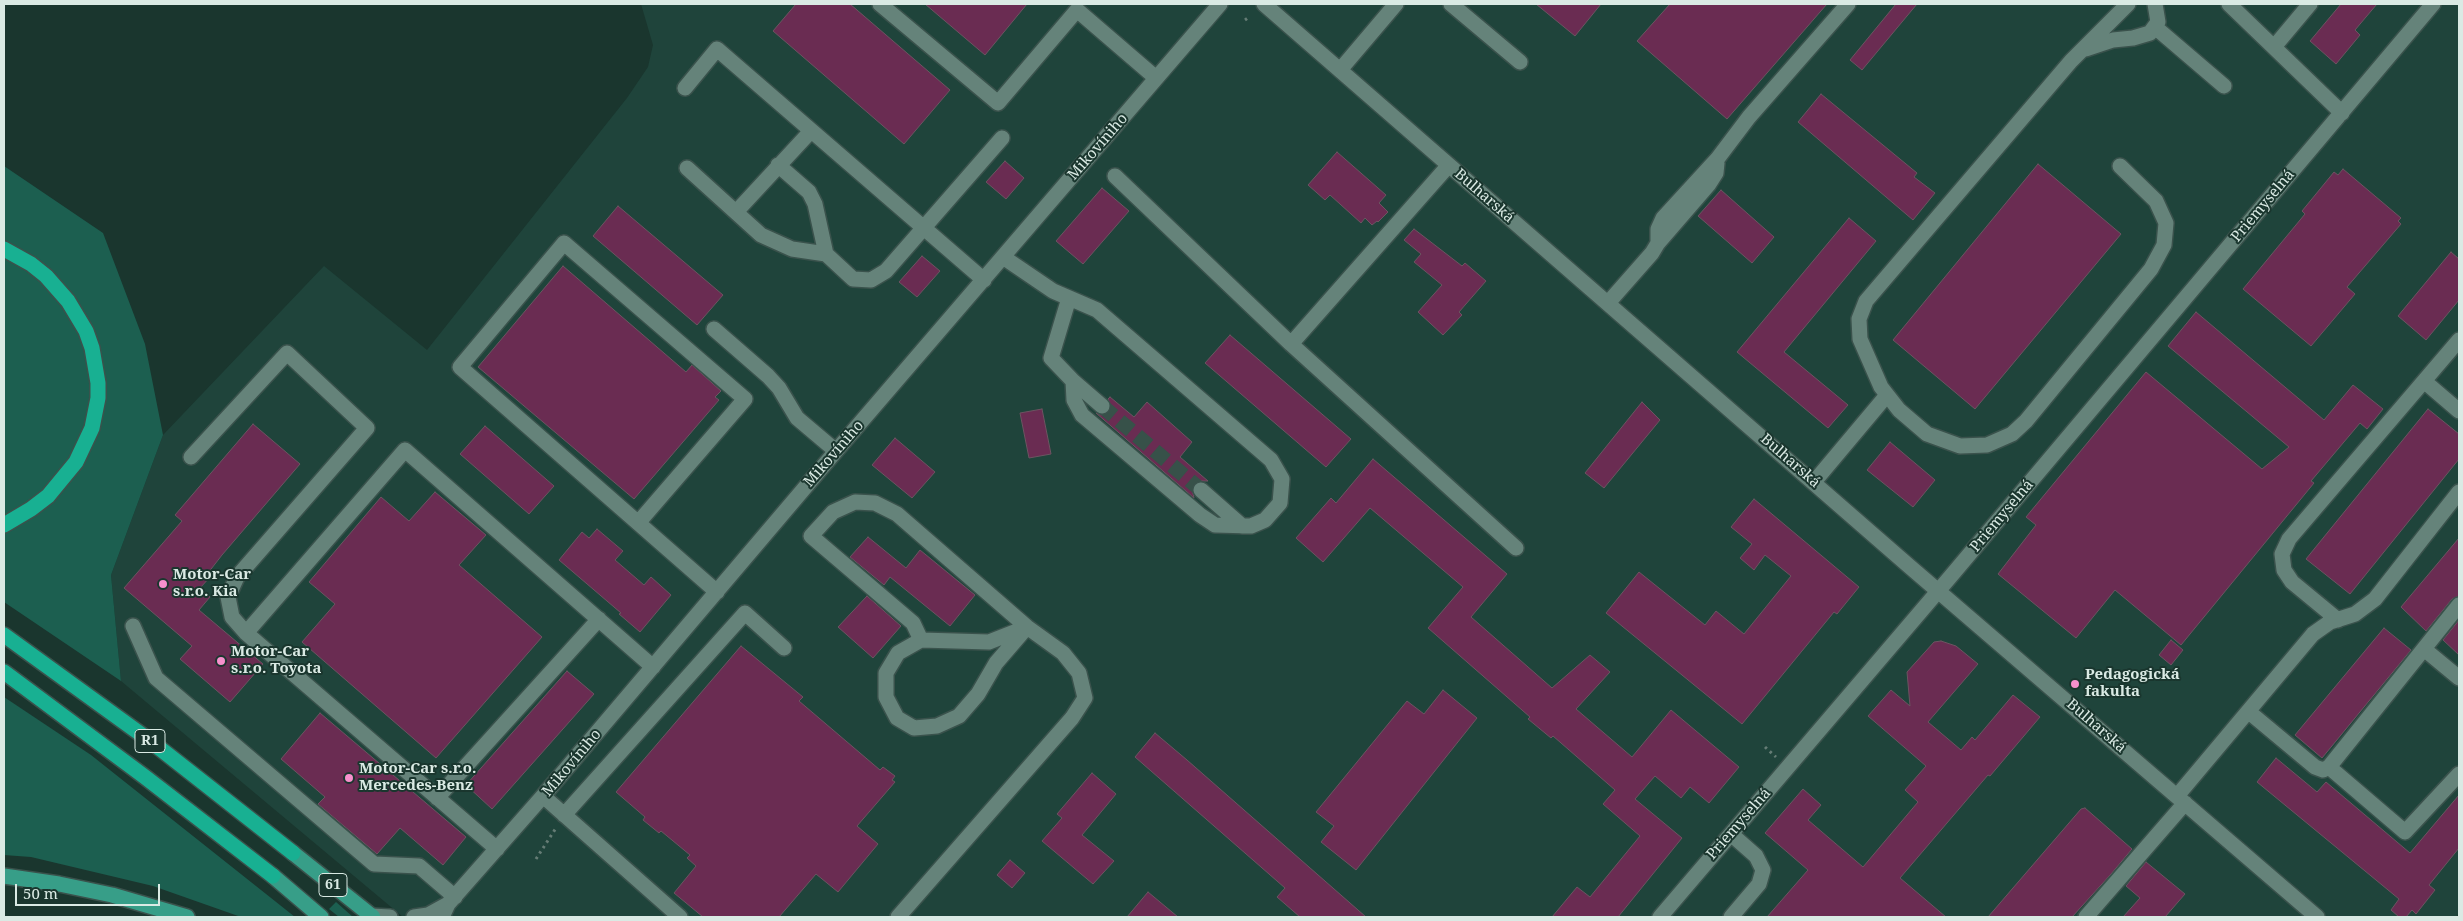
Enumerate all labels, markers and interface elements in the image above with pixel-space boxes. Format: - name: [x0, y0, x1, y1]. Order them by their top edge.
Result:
- street label: Mikovíniho: [1064, 110, 1132, 184]
- street label: Bulharská: [1451, 165, 1517, 227]
- street label: Priemyselná: [2228, 166, 2298, 246]
- street label: Mikovíniho: [800, 417, 868, 491]
- street label: Bulharská: [1757, 430, 1823, 492]
- street label: Priemyselná: [1967, 476, 2037, 556]
- place label: Motor-Car s.r.o. Kia: [173, 566, 251, 601]
- marker: Motor-Car s.r.o. Kia: [157, 578, 169, 590]
- place label: Motor-Car s.r.o. Toyota: [231, 643, 321, 678]
- marker: Motor-Car s.r.o. Toyota: [215, 655, 227, 667]
- place label: Pedagogická fakulta: [2085, 666, 2180, 701]
- marker: Pedagogická fakulta: [2069, 678, 2081, 690]
- street label: Bulharská: [2063, 695, 2129, 757]
- street label: Mikovíniho: [539, 726, 605, 800]
- road number: R1: [135, 729, 165, 752]
- place label: Motor-Car s.r.o. Mercedes-Benz: [359, 760, 476, 795]
- marker: Motor-Car s.r.o. Mercedes-Benz: [343, 772, 355, 784]
- street label: Priemyselná: [1703, 785, 1775, 863]
- scale bar: [18, 874, 162, 906]
- road number: 61: [319, 874, 347, 896]
- text: 50 m: [23, 883, 58, 903]

